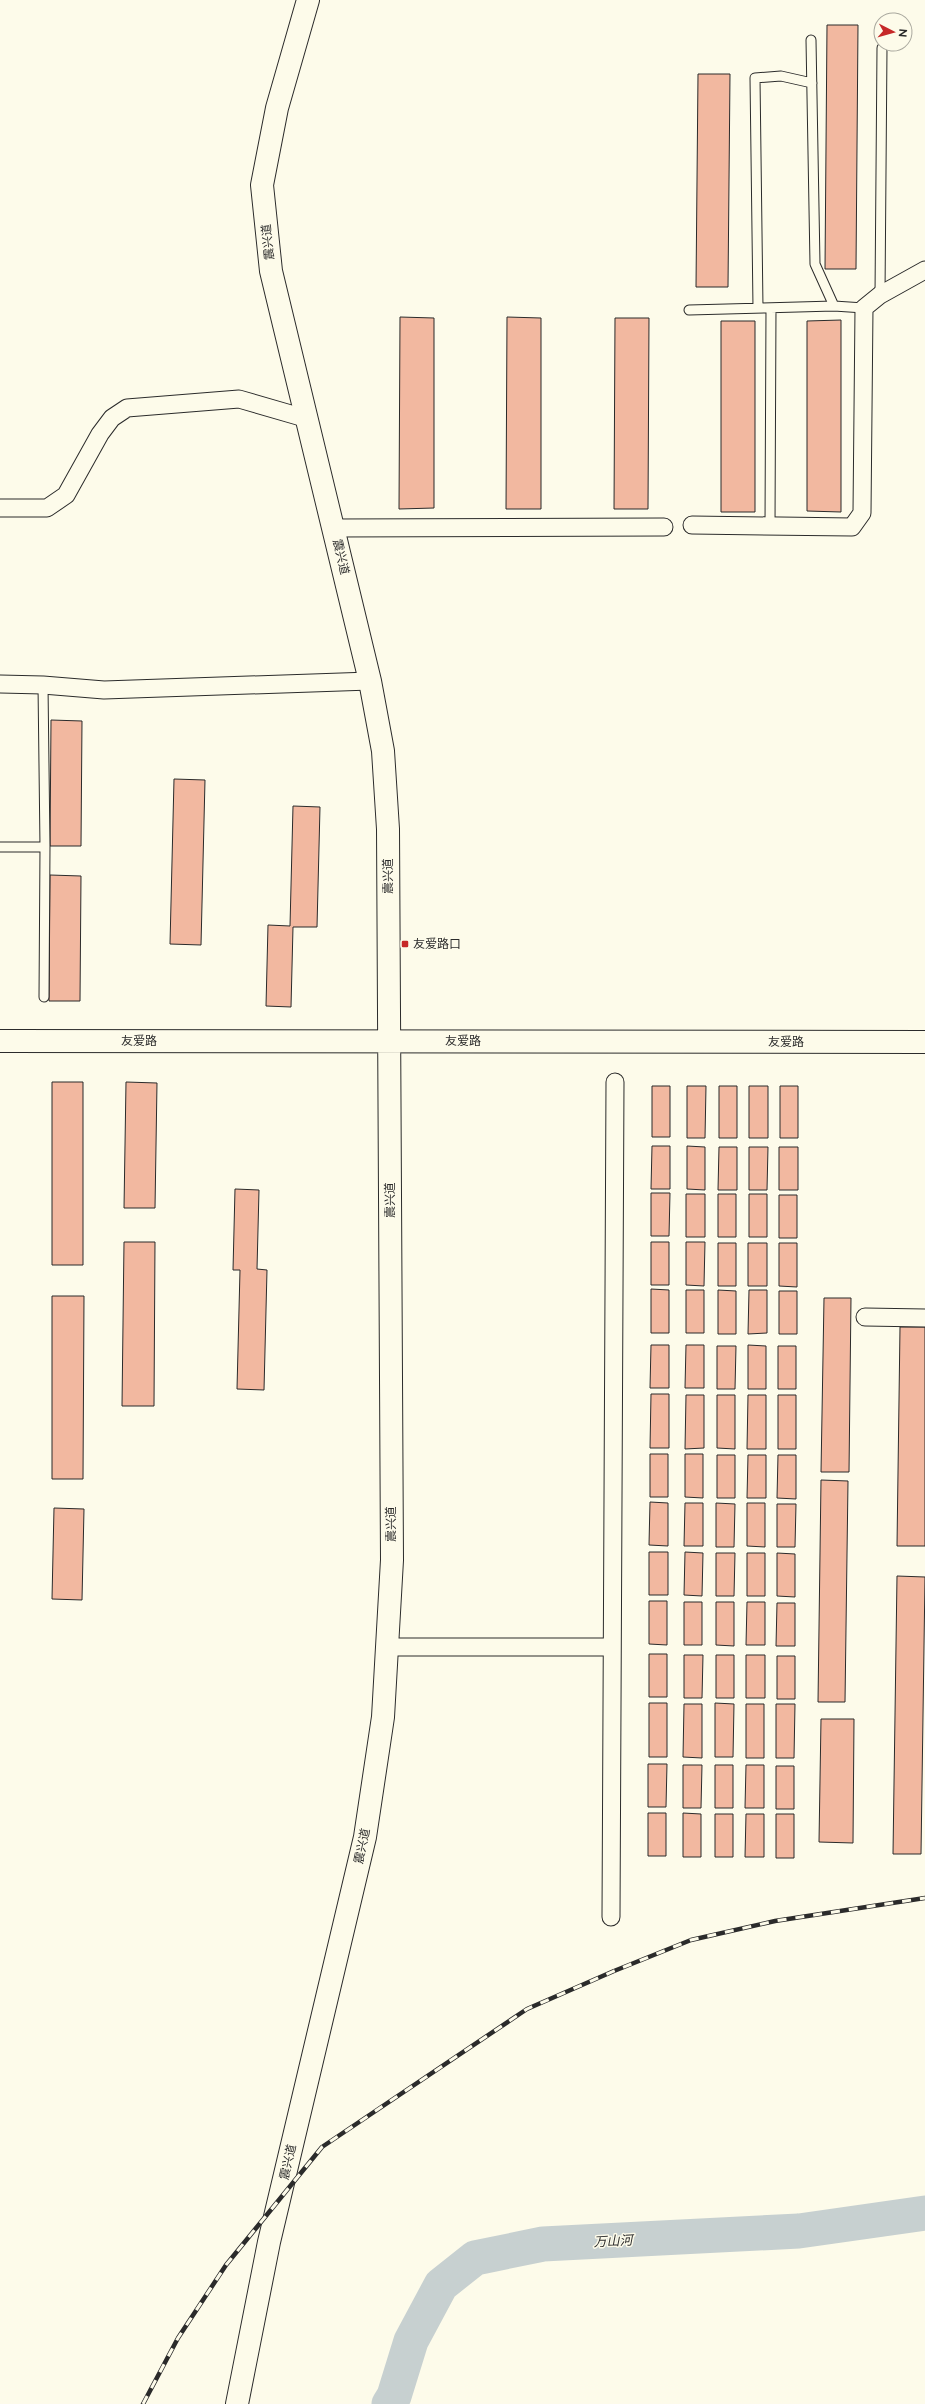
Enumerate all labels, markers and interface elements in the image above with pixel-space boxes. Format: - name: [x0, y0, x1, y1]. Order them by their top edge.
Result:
- north arrow: [873, 12, 913, 52]
- text: N: [896, 28, 909, 38]
- street label: 震兴道: [259, 223, 277, 261]
- street label: 震兴道: [330, 538, 352, 576]
- street label: 震兴道: [381, 858, 395, 894]
- place label: 友爱路口: [413, 937, 461, 951]
- marker: 友爱路口: [400, 939, 410, 949]
- street label: 友爱路: [121, 1034, 157, 1048]
- street label: 友爱路: [445, 1034, 481, 1048]
- street label: 友爱路: [768, 1035, 804, 1049]
- street label: 震兴道: [383, 1182, 397, 1218]
- street label: 震兴道: [384, 1506, 398, 1542]
- street label: 震兴道: [351, 1827, 373, 1865]
- street label: 震兴道: [277, 2143, 299, 2181]
- water label: 万山河: [593, 2232, 636, 2250]

